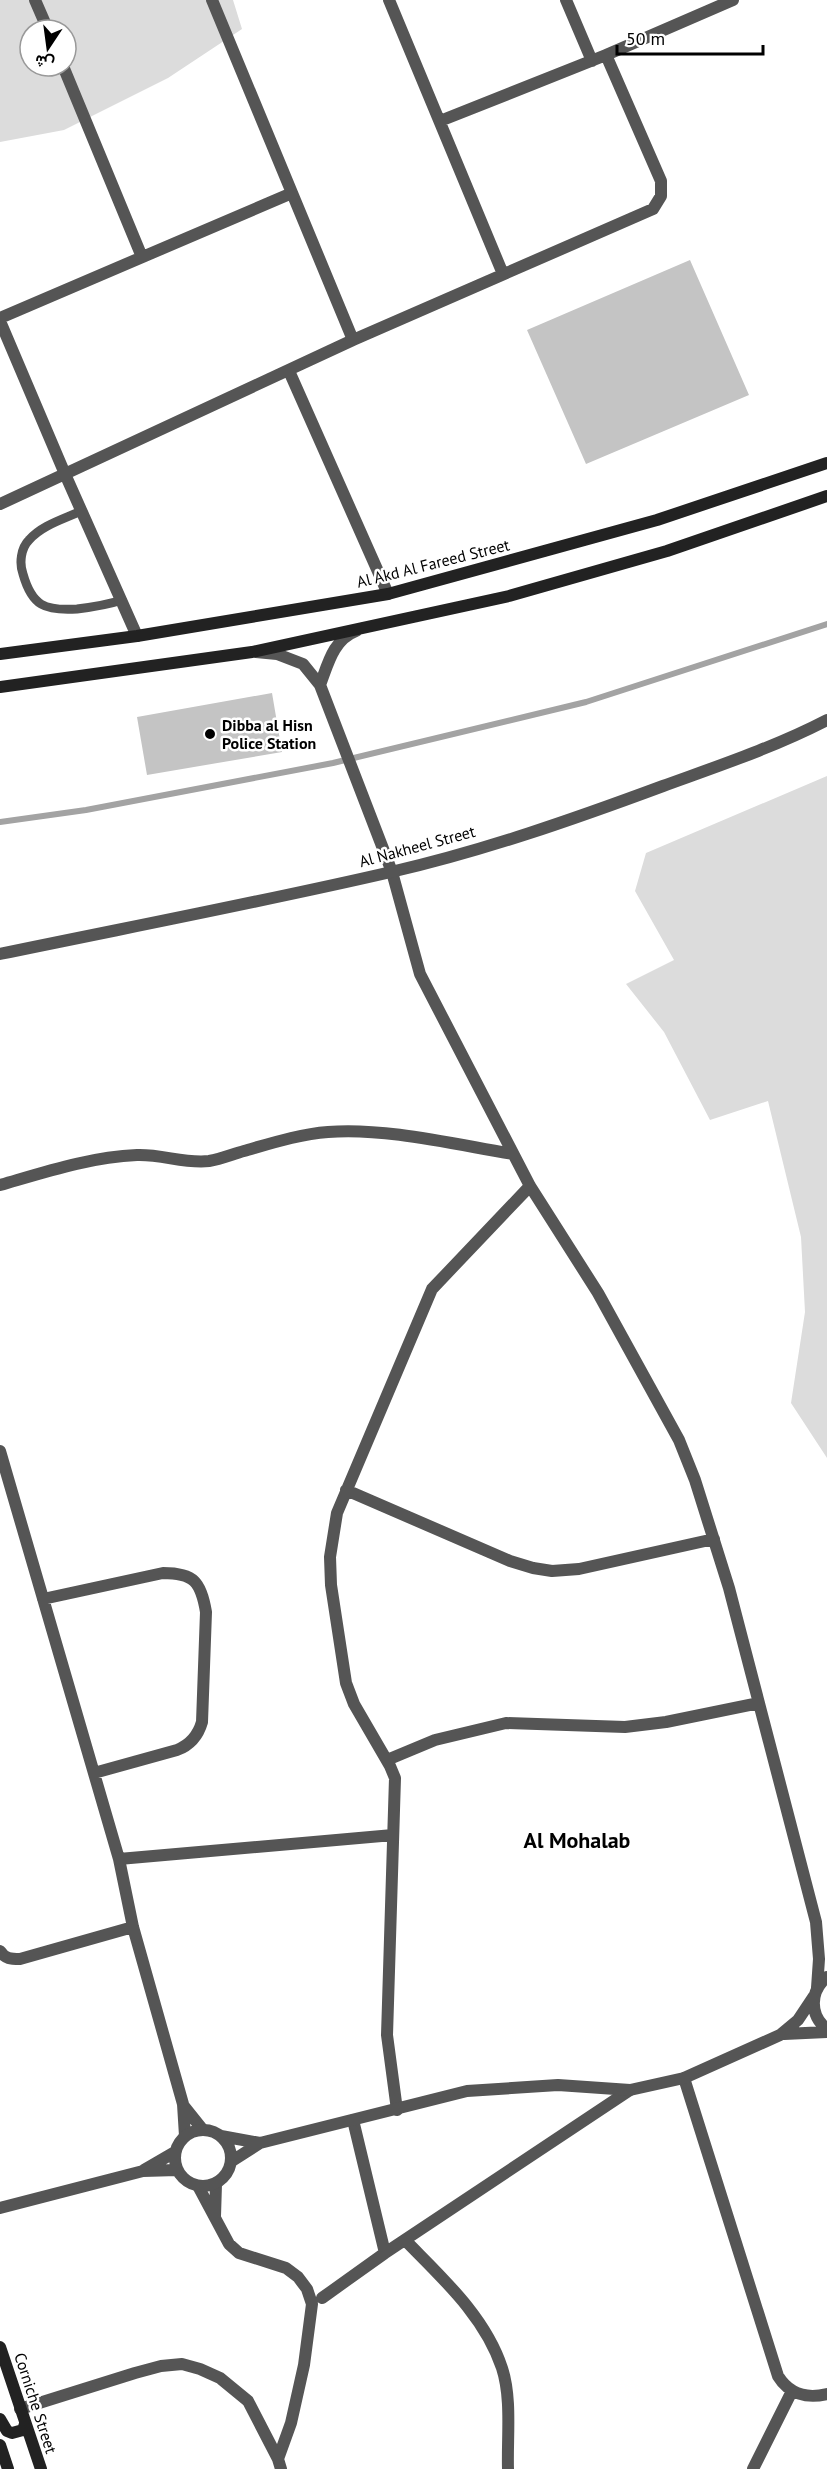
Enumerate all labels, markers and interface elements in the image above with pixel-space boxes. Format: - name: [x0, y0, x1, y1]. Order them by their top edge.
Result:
- north arrow: [18, 18, 78, 78]
- scale bar: [617, 18, 762, 56]
- text: 50 m: [626, 27, 665, 50]
- text: ش: [33, 51, 56, 75]
- street label: Al Akd Al Fareed Street: [354, 534, 512, 592]
- place label: Dibba al Hisn Police Station: [222, 715, 316, 753]
- marker: Dibba al Hisn Police Station: [203, 727, 217, 741]
- street label: Al Nakheel Street: [357, 821, 478, 871]
- district label: Al Mohalab: [524, 1826, 631, 1854]
- street label: Corniche Street: [10, 2350, 62, 2456]

